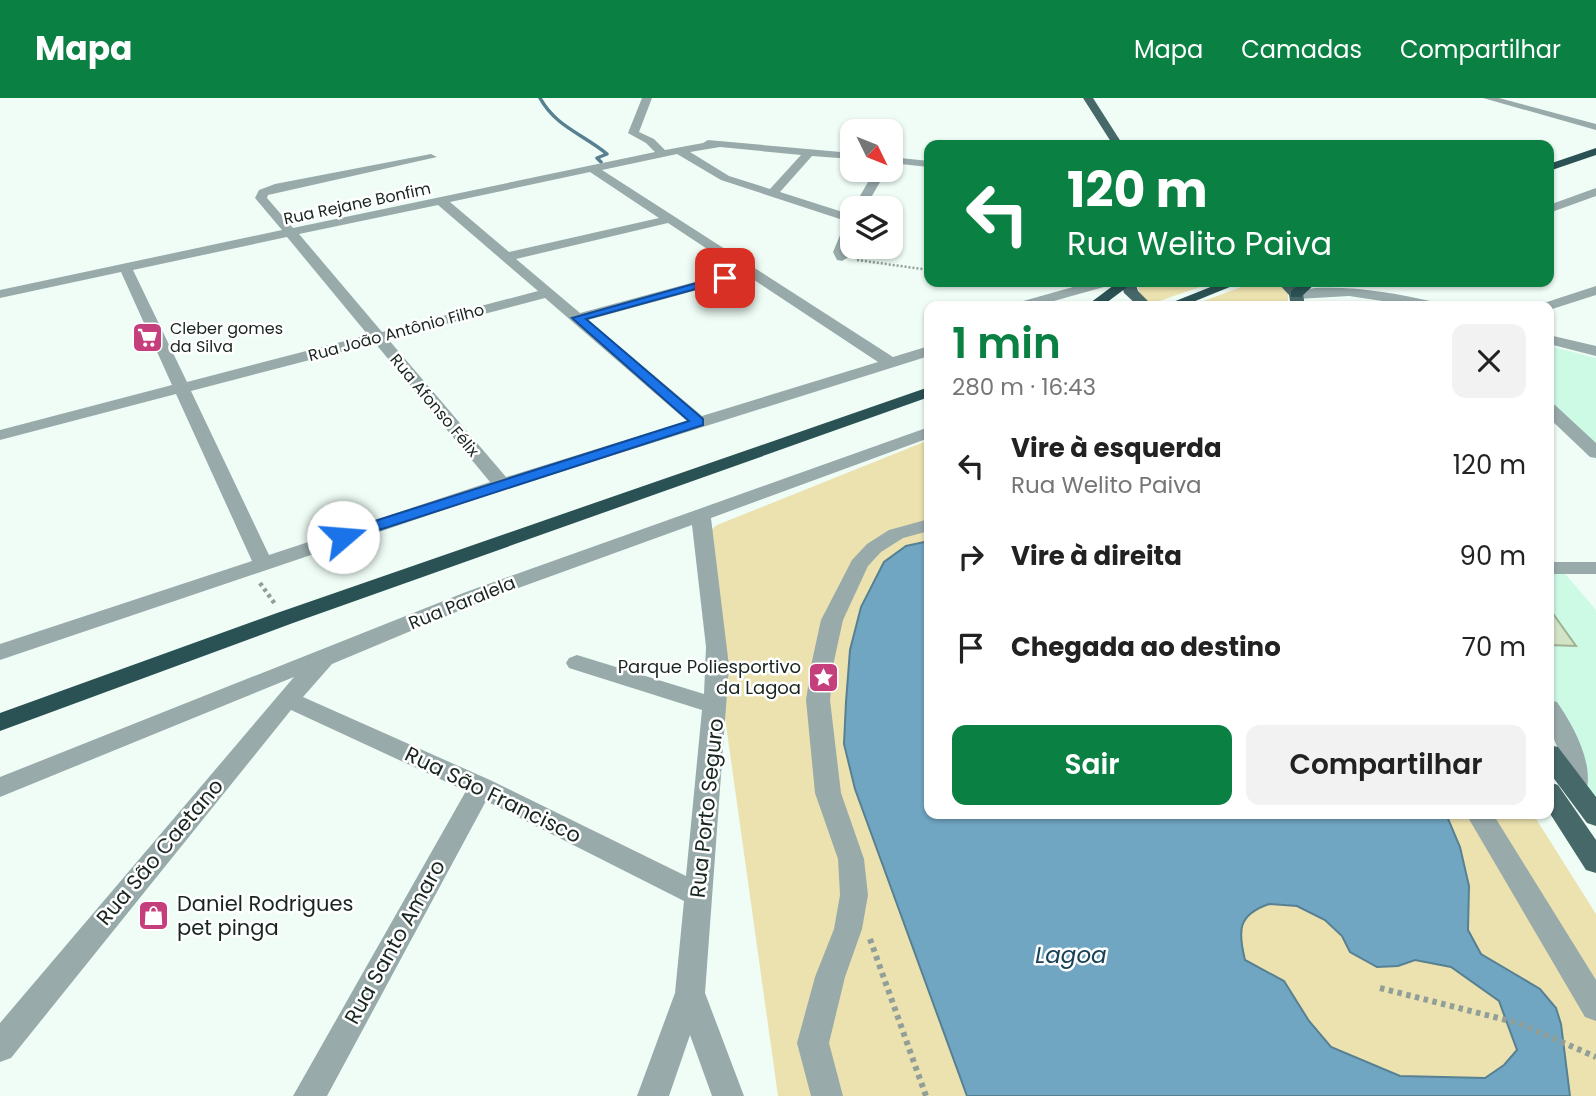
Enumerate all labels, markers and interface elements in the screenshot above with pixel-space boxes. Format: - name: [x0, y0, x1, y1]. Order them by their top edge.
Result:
- text: Mapa: [35, 25, 133, 72]
- text: Mapa: [1134, 33, 1203, 66]
- text: Camadas: [1241, 33, 1362, 66]
- text: Compartilhar: [1400, 33, 1561, 66]
- north arrow: [840, 119, 903, 182]
- map controls: [840, 119, 903, 259]
- text: 120 m: [1067, 156, 1208, 224]
- icon: left: [952, 168, 1043, 259]
- street label: Rua Rejane Bonfim: [281, 177, 433, 230]
- button: layers: [840, 196, 903, 259]
- text: Rua Welito Paiva: [1067, 221, 1332, 266]
- pin: [695, 248, 755, 308]
- icon: arrive: [706, 259, 744, 297]
- street label: Rua João Antônio Filho: [306, 298, 487, 367]
- text: 1 min: [952, 314, 1061, 373]
- place label: Cleber gomes da Silva: [170, 317, 283, 358]
- supermarket icon: Cleber gomes da Silva: [130, 320, 164, 354]
- button: close: [1452, 324, 1526, 398]
- street label: Rua Afonso Félix: [385, 349, 485, 462]
- text: 280 m · 16:43: [952, 371, 1096, 403]
- text: Vire à esquerda: [1011, 430, 1222, 466]
- icon: left: [952, 447, 990, 485]
- text: 120 m: [1453, 447, 1526, 483]
- text: Rua Welito Paiva: [1011, 469, 1202, 501]
- position arrow: [306, 500, 380, 574]
- icon: right: [952, 538, 990, 576]
- text: Vire à direita: [1011, 538, 1182, 574]
- text: 90 m: [1460, 538, 1526, 574]
- street label: Rua Paralela: [405, 570, 519, 635]
- icon: arrive: [952, 629, 990, 667]
- text: Chegada ao destino: [1011, 629, 1281, 665]
- text: 70 m: [1462, 629, 1526, 665]
- place label: Parque Poliesportivo da Lagoa: [618, 654, 801, 700]
- place icon: Parque Poliesportivo da Lagoa: [807, 660, 841, 694]
- street label: Rua Porto Seguro: [683, 717, 730, 899]
- button: Sair: [952, 725, 1232, 805]
- button: Compartilhar: [1246, 725, 1526, 805]
- street label: Rua São Francisco: [400, 739, 586, 850]
- street label: Rua São Caetano: [89, 772, 230, 931]
- street label: Rua Santo Amaro: [337, 854, 452, 1029]
- place label: Daniel Rodrigues pet pinga: [177, 889, 353, 942]
- shop icon: Daniel Rodrigues pet pinga: [137, 899, 171, 933]
- water label: Lagoa: [1035, 939, 1107, 971]

